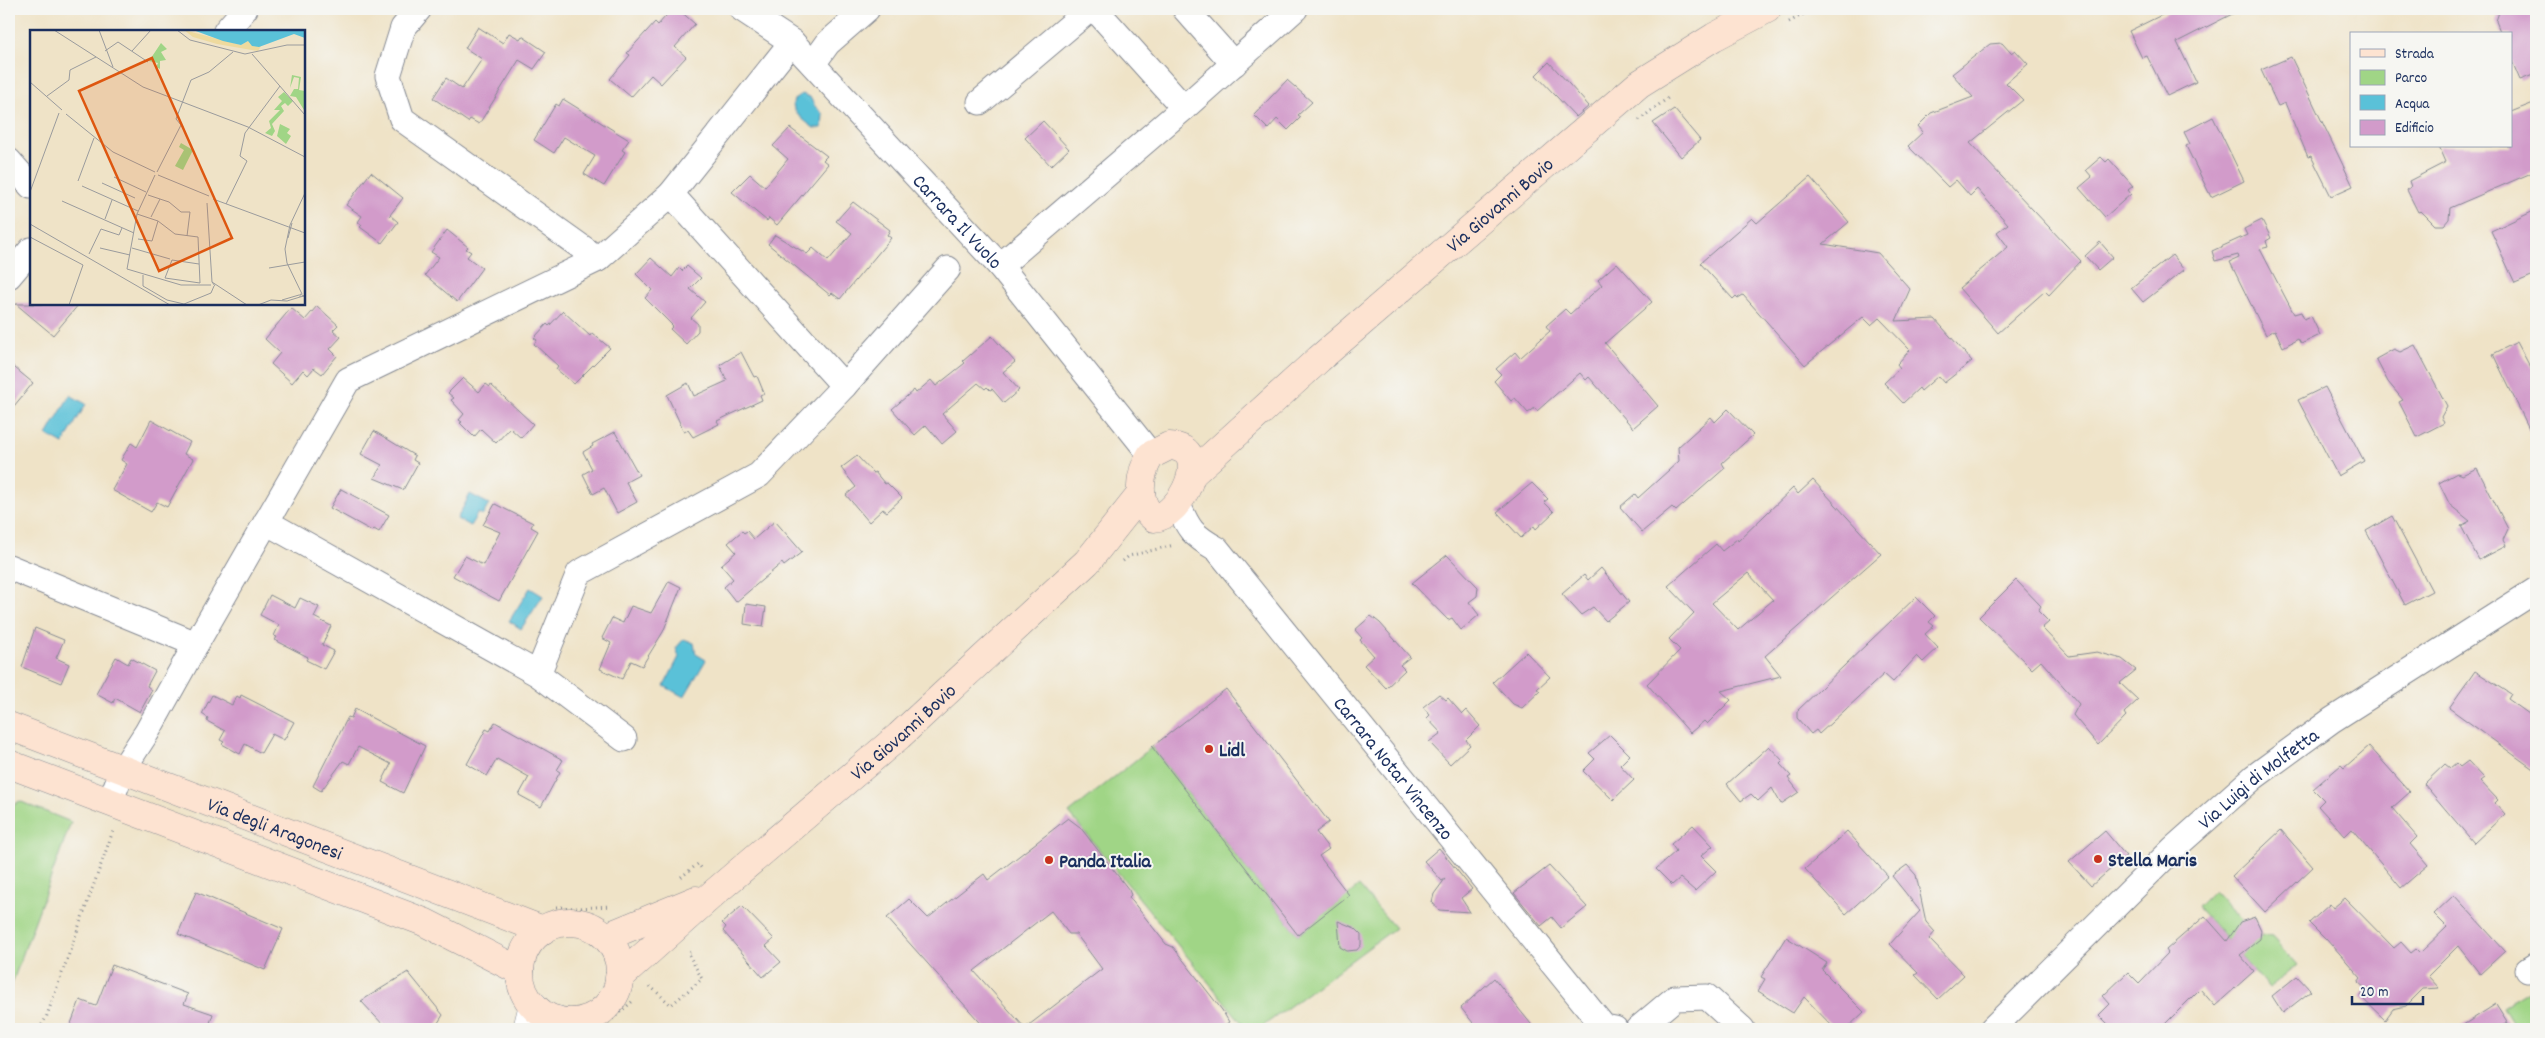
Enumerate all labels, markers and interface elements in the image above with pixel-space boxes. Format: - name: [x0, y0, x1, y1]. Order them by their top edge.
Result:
- inset map: [30, 30, 305, 305]
- legend: [2350, 32, 2512, 148]
- text: Strada: [2395, 44, 2435, 66]
- text: Parco: [2395, 68, 2427, 90]
- text: Acqua: [2395, 94, 2430, 116]
- text: Edificio: [2395, 118, 2434, 140]
- street label: Via Giovanni Bovio: [1441, 152, 1561, 261]
- street label: Carrara Il Vuolo: [904, 169, 1007, 277]
- street label: Via Giovanni Bovio: [845, 678, 964, 788]
- street label: Carrara Notar Vincenzo: [1325, 692, 1459, 847]
- street label: Via Luigi di Molfetta: [2193, 723, 2326, 837]
- place label: Lidl: [1219, 738, 1245, 766]
- marker: Lidl: [1203, 743, 1215, 755]
- street label: Via degli Aragonesi: [202, 792, 346, 869]
- place label: Stella Maris: [2108, 848, 2197, 876]
- place label: Panda Italia: [1059, 849, 1151, 877]
- marker: Stella Maris: [2092, 853, 2104, 865]
- marker: Panda Italia: [1043, 854, 1055, 866]
- scale bar: [2352, 973, 2424, 1005]
- text: 20 m: [2360, 982, 2388, 1004]

